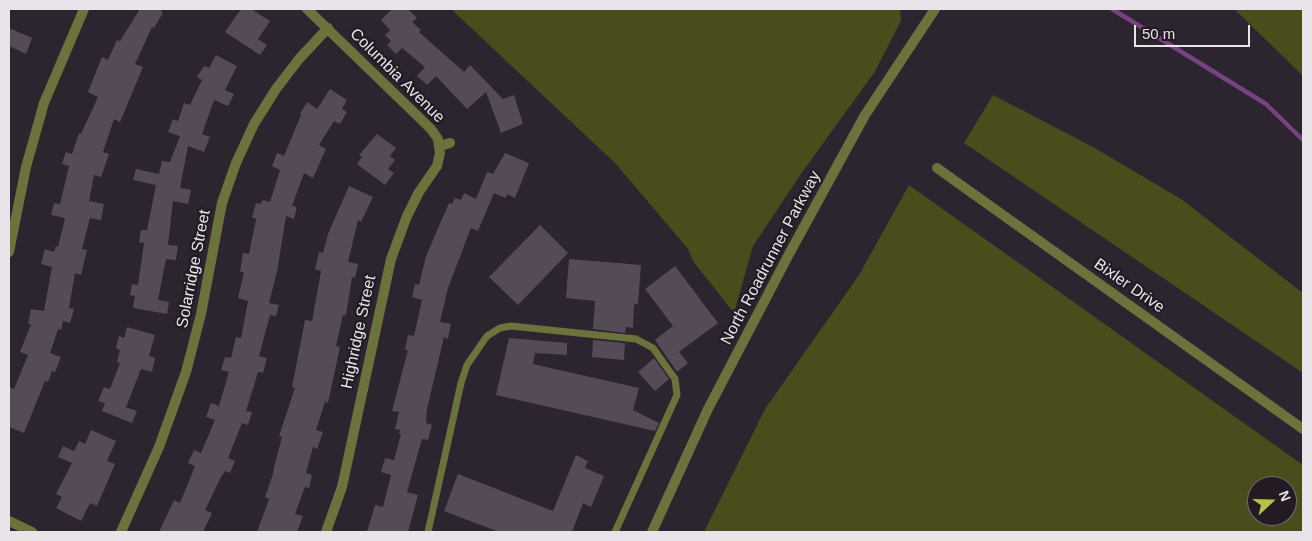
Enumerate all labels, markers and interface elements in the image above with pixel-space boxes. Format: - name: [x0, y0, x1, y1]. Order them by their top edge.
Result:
- scale bar: [1137, 15, 1253, 47]
- street label: Columbia Avenue: [346, 25, 448, 127]
- text: 50 m: [1142, 25, 1175, 42]
- street label: North Roadrunner Parkway: [717, 168, 825, 348]
- street label: Solarridge Street: [173, 208, 215, 330]
- street label: Bixler Drive: [1090, 255, 1168, 317]
- street label: Highridge Street: [338, 273, 380, 391]
- north arrow: [1247, 476, 1297, 526]
- text: N: [1276, 488, 1294, 504]

